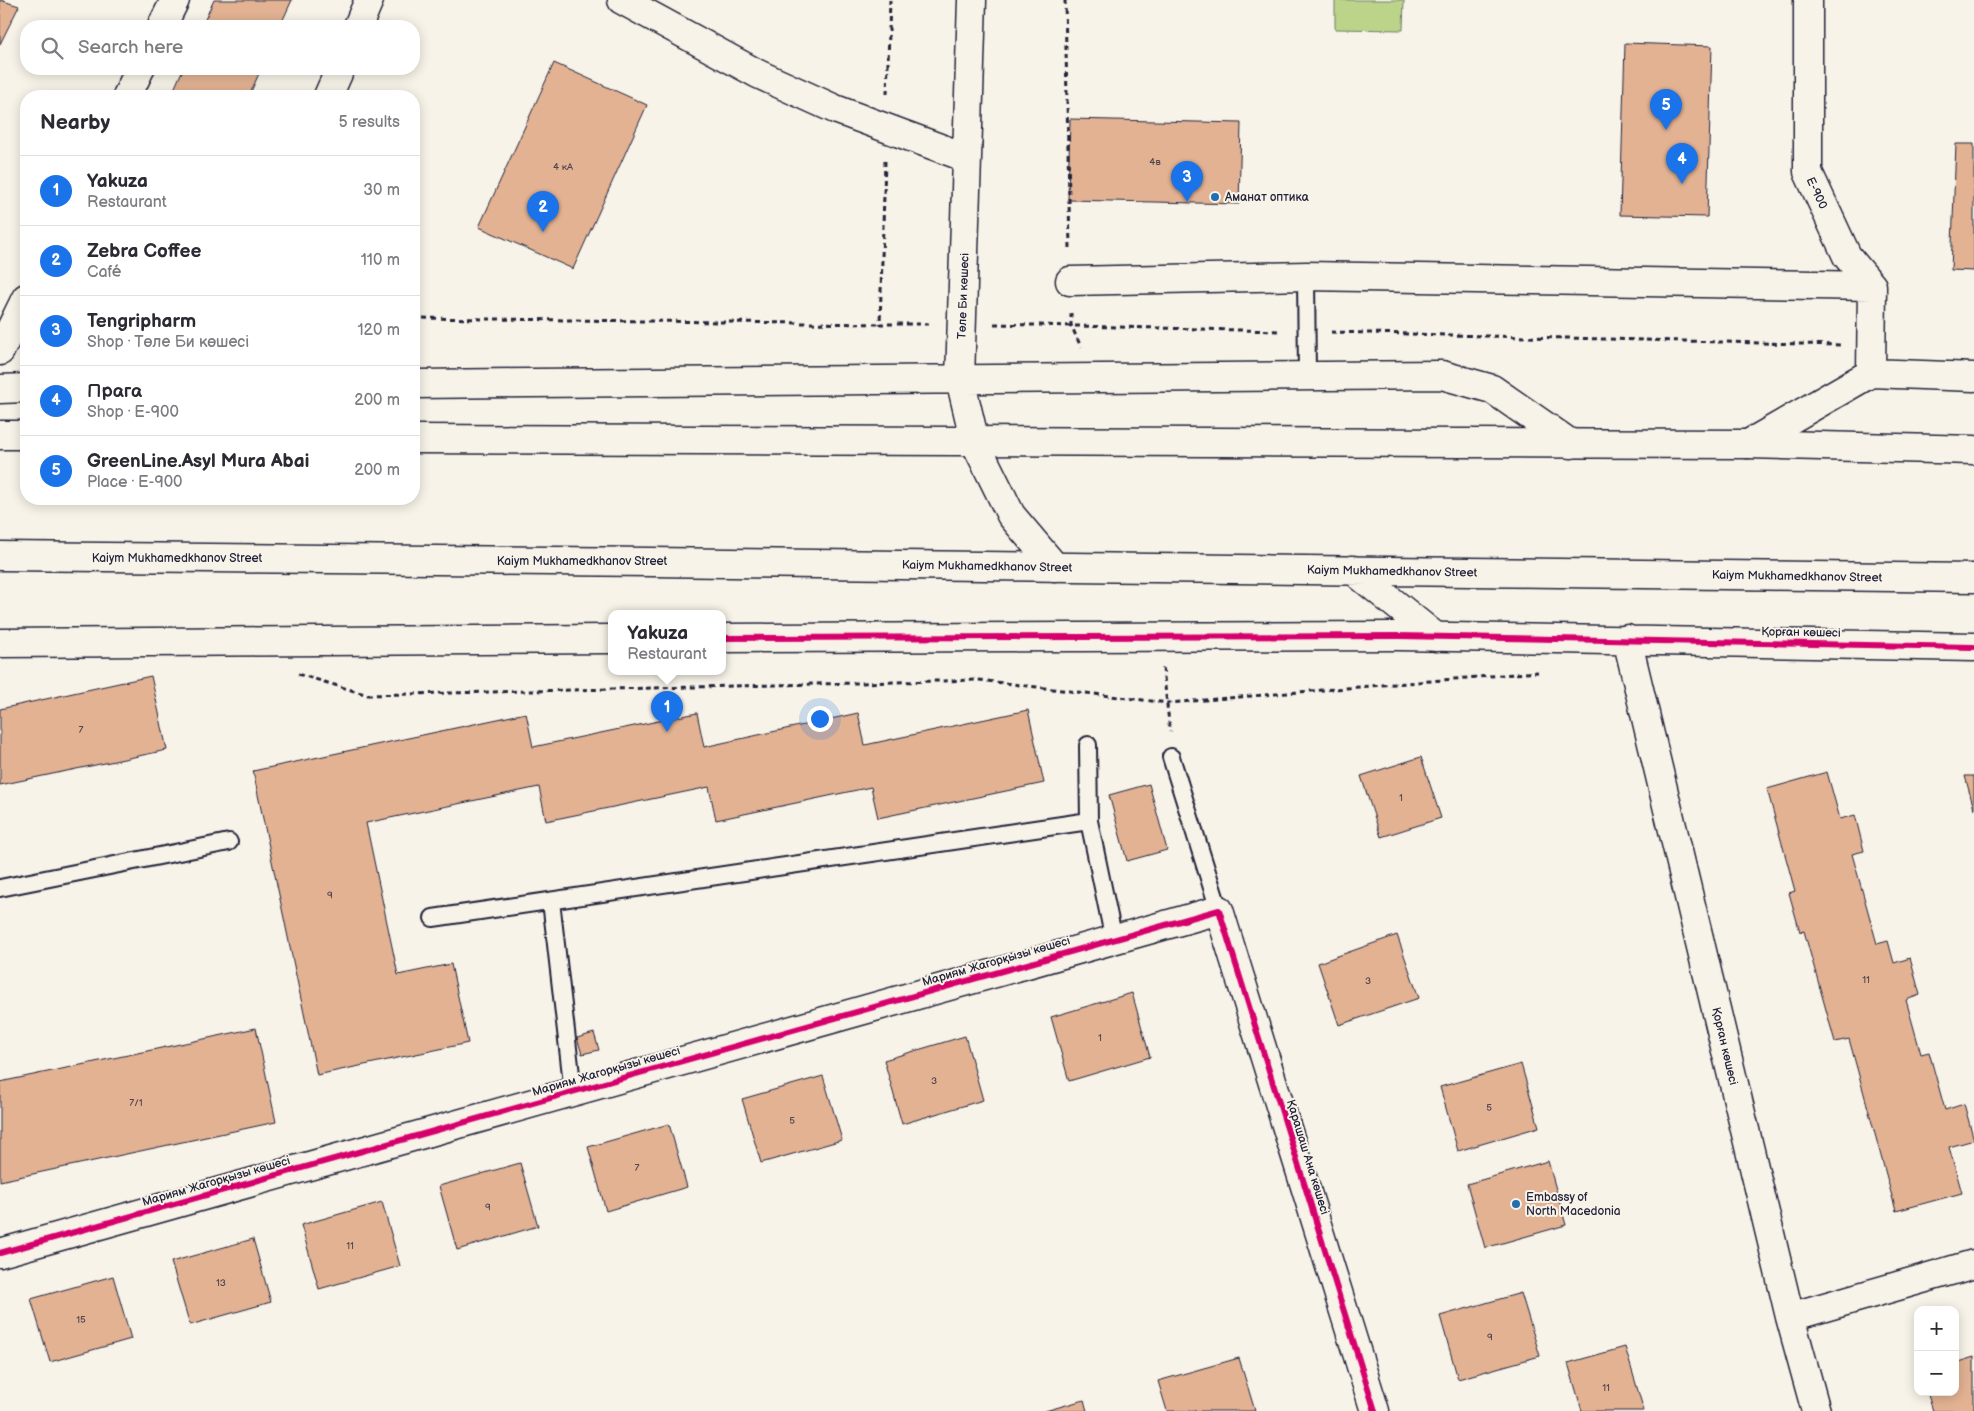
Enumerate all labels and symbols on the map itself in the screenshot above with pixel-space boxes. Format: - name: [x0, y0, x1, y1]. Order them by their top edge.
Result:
- pin: 5: [1650, 89, 1682, 130]
- pin: 4: [1666, 143, 1698, 184]
- house number: 4в: [1149, 156, 1161, 168]
- house number: 4 кА: [553, 161, 574, 173]
- pin: 3: [1171, 161, 1203, 202]
- street label: E-900: [1803, 175, 1830, 211]
- place label: Аманат оптика: [1224, 190, 1309, 205]
- pin: 2: [527, 191, 559, 232]
- marker: Аманат оптика: [1209, 191, 1221, 203]
- street label: Төле Би көшесі: [955, 253, 972, 339]
- street label: Kaiym Mukhamedkhanov Street: [92, 551, 263, 566]
- street label: Kaiym Mukhamedkhanov Street: [497, 554, 668, 569]
- street label: Kaiym Mukhamedkhanov Street: [902, 558, 1073, 575]
- street label: Kaiym Mukhamedkhanov Street: [1307, 563, 1478, 580]
- street label: Kaiym Mukhamedkhanov Street: [1712, 568, 1883, 585]
- street label: Қорған көшесі: [1761, 624, 1841, 641]
- pin: 1: [651, 691, 683, 732]
- your location: [807, 706, 833, 732]
- house number: 7: [79, 724, 84, 736]
- house number: 1: [1399, 792, 1403, 804]
- house number: 9: [327, 889, 333, 901]
- street label: Мариям Жагорқызы көшесі: [920, 933, 1072, 990]
- house number: 11: [1862, 974, 1870, 986]
- house number: 3: [1365, 975, 1371, 987]
- street label: Қорған көшесі: [1708, 1006, 1741, 1087]
- house number: 1: [1098, 1032, 1102, 1044]
- street label: Мариям Жагорқызы көшесі: [530, 1043, 682, 1100]
- house number: 3: [931, 1075, 937, 1087]
- house number: 7/1: [129, 1097, 143, 1109]
- street label: Қарашаш Ана көшесі: [1283, 1098, 1332, 1216]
- house number: 5: [1486, 1102, 1492, 1114]
- house number: 5: [789, 1115, 795, 1127]
- street label: Мариям Жагорқызы көшесі: [140, 1153, 292, 1210]
- house number: 7: [635, 1162, 640, 1174]
- place label: Embassy of North Macedonia: [1526, 1190, 1621, 1219]
- marker: Embassy of North Macedonia: [1510, 1198, 1522, 1210]
- house number: 9: [485, 1201, 491, 1213]
- house number: 11: [346, 1240, 354, 1252]
- house number: 13: [216, 1277, 226, 1289]
- house number: 15: [76, 1314, 86, 1326]
- house number: 9: [1487, 1331, 1493, 1343]
- house number: 11: [1602, 1382, 1610, 1394]

